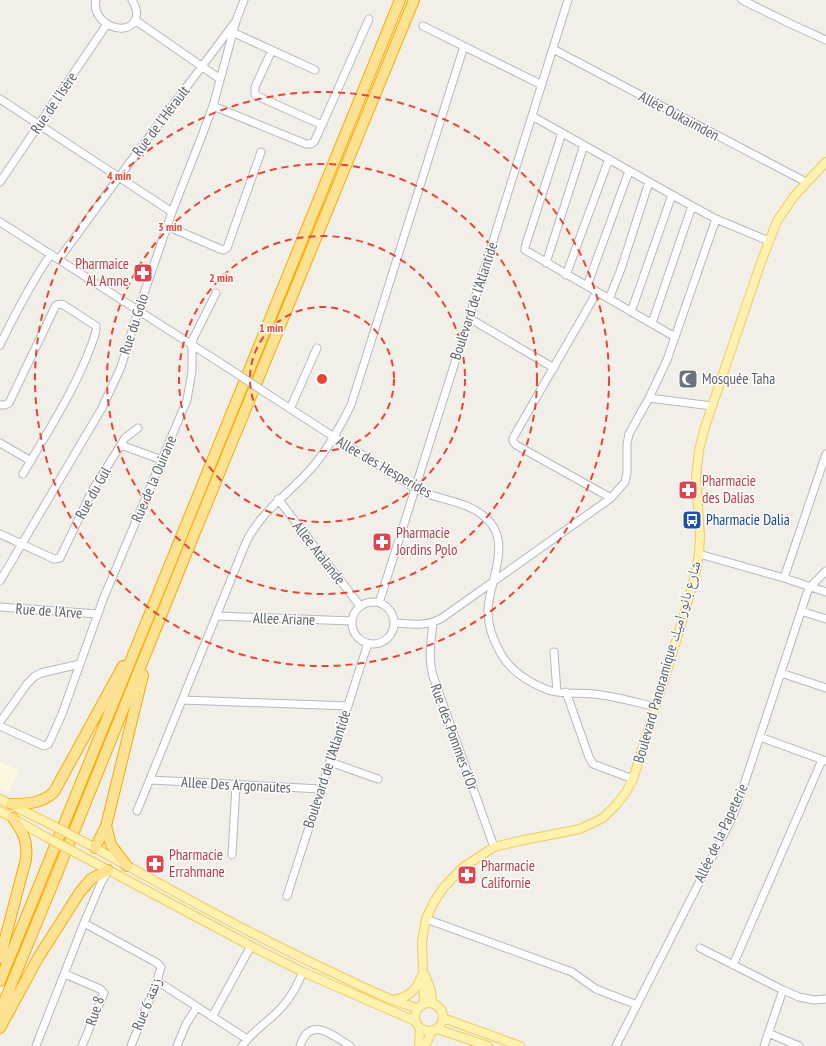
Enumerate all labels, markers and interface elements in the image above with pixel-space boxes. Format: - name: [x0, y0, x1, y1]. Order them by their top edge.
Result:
- street label: Rue de l'Isère: [26, 68, 81, 137]
- street label: Rue de l'Hérault: [128, 82, 193, 160]
- street label: Allée Oukaïmden: [636, 86, 723, 145]
- text: 4 min: [107, 168, 131, 183]
- text: 3 min: [158, 219, 182, 234]
- street label: Boulevard de l'Atlantide: [446, 239, 502, 362]
- place label: Pharmaice Al Amne: [75, 254, 129, 290]
- pharmacy icon: Pharmaice Al Amne: [132, 262, 154, 284]
- text: 2 min: [209, 270, 233, 285]
- street label: Rue du Golo: [115, 291, 152, 357]
- text: 1 min: [259, 320, 283, 335]
- mosque icon: Mosquée Taha: [677, 368, 699, 390]
- place label: Mosquée Taha: [702, 369, 775, 388]
- centre of rings: [315, 372, 329, 386]
- street label: Allee des Hesperides: [333, 431, 436, 502]
- street label: Rue de la Ouirane: [127, 433, 180, 525]
- street label: Rue du Gul: [71, 463, 115, 522]
- place label: Pharmacie des Dalias: [702, 471, 756, 507]
- pharmacy icon: Pharmacie des Dalias: [677, 479, 699, 501]
- bus stop icon: Pharmacie Dalia: [681, 509, 703, 531]
- place label: Pharmacie Dalia: [706, 510, 790, 529]
- street label: Allee Atalande: [289, 517, 350, 588]
- place label: Pharmacie Jordins Polo: [395, 523, 458, 559]
- pharmacy icon: Pharmacie Jordins Polo: [371, 531, 393, 553]
- street label: Boulevard Panoramique شارع بانوراميك: [629, 558, 706, 765]
- street label: Rue de l'Arve: [15, 599, 83, 622]
- street label: Allee Ariane: [253, 608, 316, 629]
- street label: Rue des Pommes d'Or: [426, 681, 483, 793]
- street label: Boulevard de l'Atlantide: [299, 707, 355, 830]
- street label: Allee Des Argonautes: [181, 772, 291, 797]
- street label: Allée de la Papeterie: [689, 780, 752, 885]
- place label: Pharmacie Errahmane: [169, 845, 225, 881]
- pharmacy icon: Pharmacie Errahmane: [144, 853, 166, 875]
- place label: Pharmacie Californie: [481, 856, 535, 892]
- pharmacy icon: Pharmacie Californie: [456, 864, 478, 886]
- street label: Rue 6 زنقة: [127, 974, 166, 1033]
- street label: Rue 8: [81, 994, 108, 1028]

